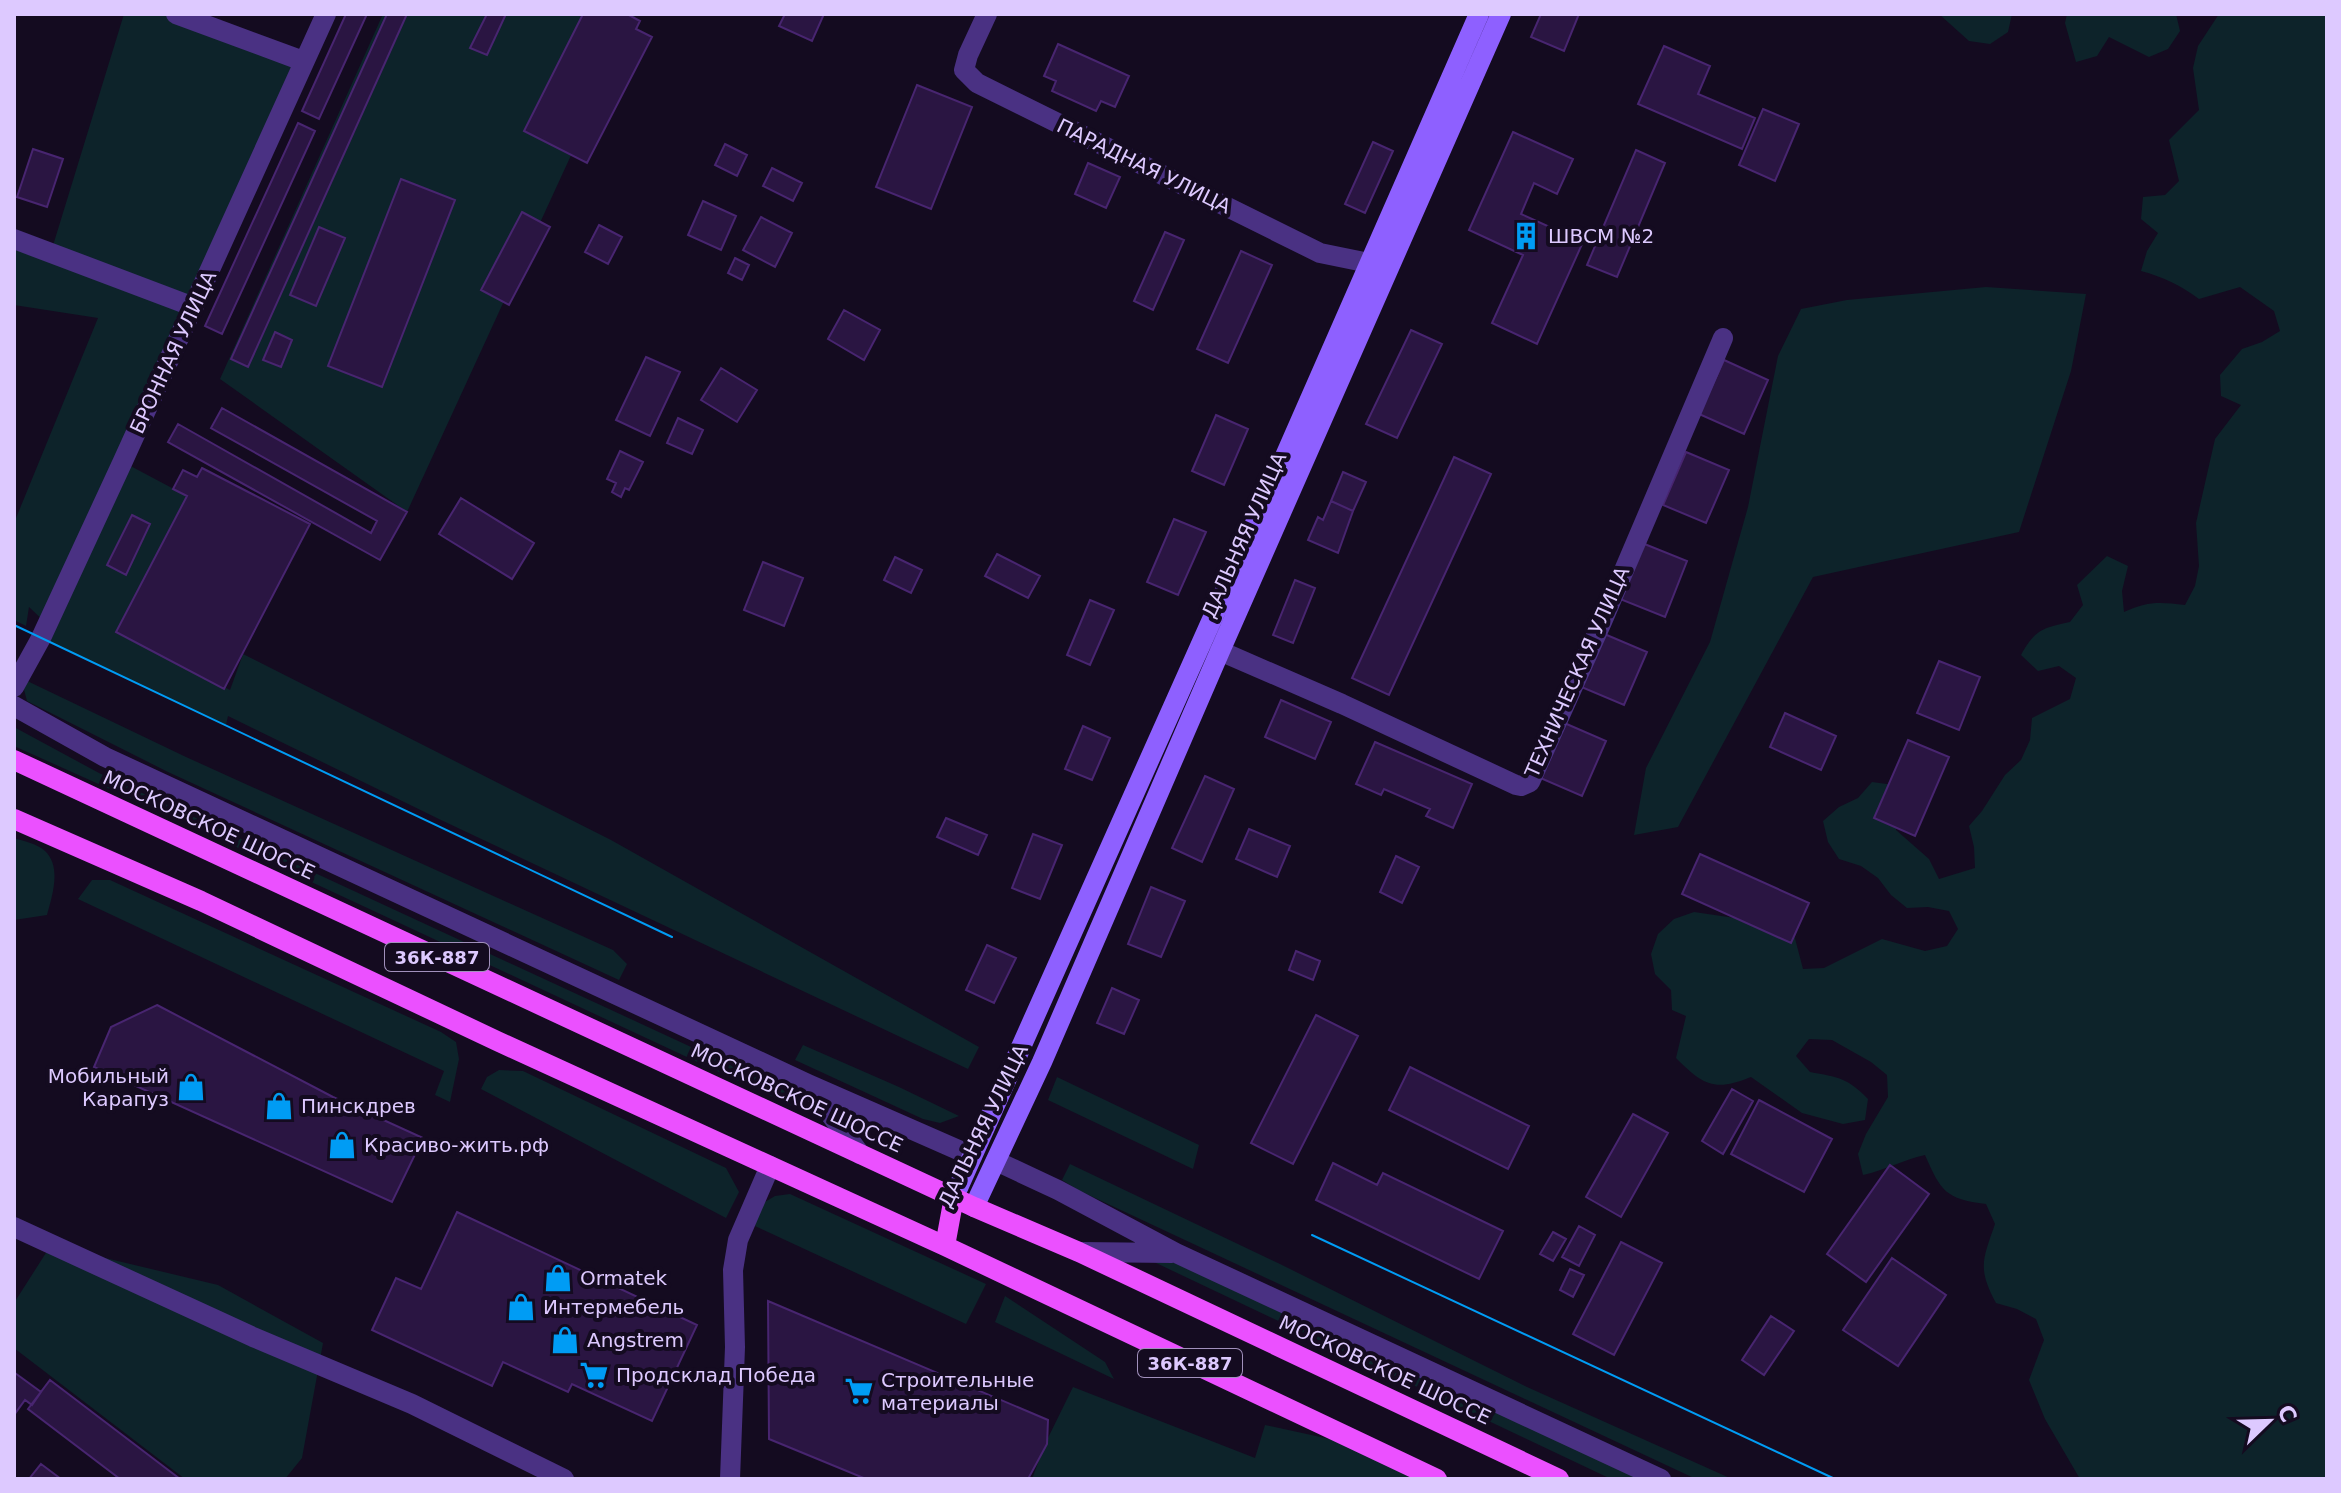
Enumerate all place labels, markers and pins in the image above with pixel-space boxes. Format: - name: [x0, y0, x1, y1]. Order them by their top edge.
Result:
- building icon: ШВСМ №2: [1511, 221, 1541, 251]
- place label: ШВСМ №2: [1548, 224, 1654, 248]
- place label: Мобильный Карапуз: [48, 1064, 169, 1111]
- shop icon: Мобильный Карапуз: [176, 1072, 206, 1102]
- shop icon: Пинскдрев: [264, 1091, 294, 1121]
- place label: Пинскдрев: [301, 1094, 416, 1118]
- shop icon: Красиво-жить.рф: [327, 1130, 357, 1160]
- place label: Красиво-жить.рф: [364, 1133, 549, 1157]
- shop icon: Ormatek: [543, 1263, 573, 1293]
- place label: Ormatek: [580, 1266, 667, 1290]
- shop icon: Интермебель: [506, 1292, 536, 1322]
- place label: Интермебель: [543, 1295, 684, 1319]
- shop icon: Angstrem: [550, 1325, 580, 1355]
- place label: Angstrem: [587, 1328, 684, 1352]
- supermarket icon: Продсклад Победа: [579, 1360, 609, 1390]
- place label: Продсклад Победа: [616, 1363, 816, 1387]
- place label: Строительные материалы: [881, 1368, 1034, 1415]
- supermarket icon: Строительные материалы: [844, 1376, 874, 1406]

